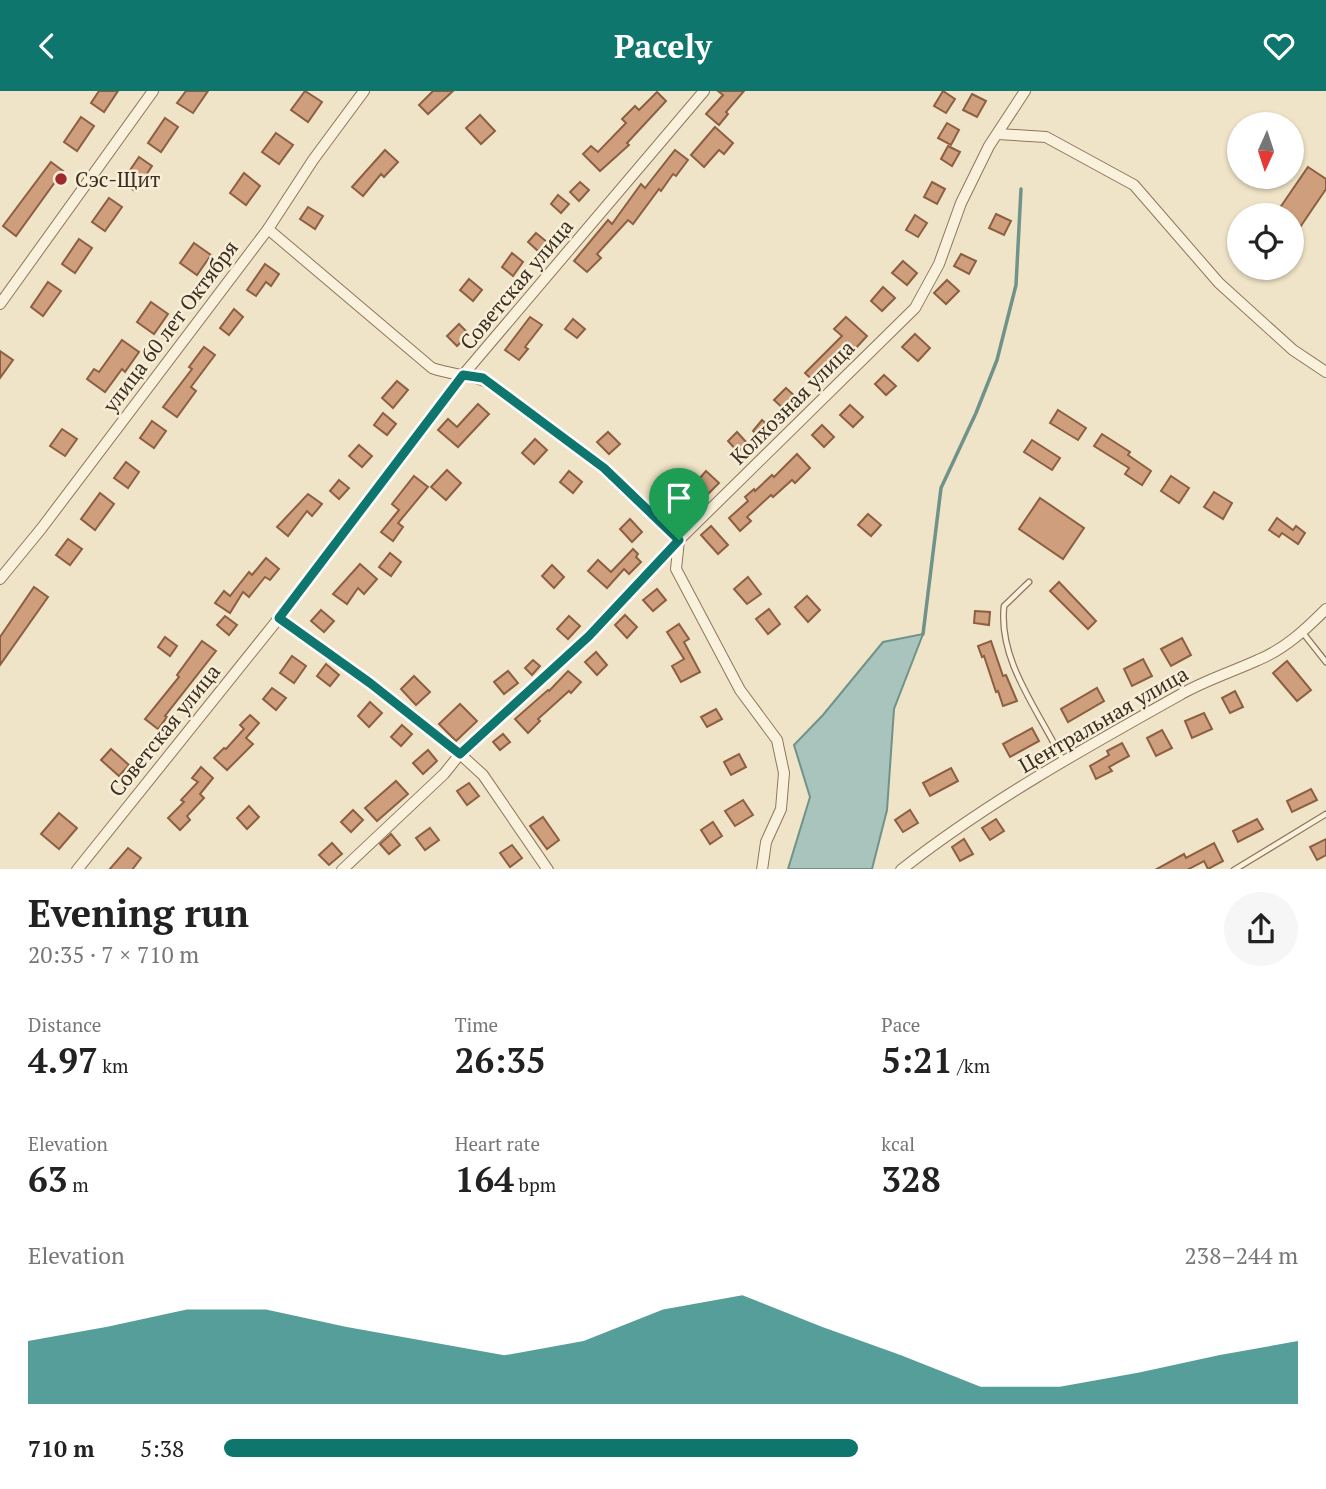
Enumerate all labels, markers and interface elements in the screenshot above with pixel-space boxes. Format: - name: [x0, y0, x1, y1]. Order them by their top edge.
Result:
- text: Pacely: [614, 25, 712, 67]
- icon: back: [28, 27, 66, 65]
- icon: heart: [1260, 27, 1298, 65]
- north arrow: [1227, 112, 1304, 189]
- map controls: [1227, 112, 1304, 280]
- place label: Сэс-Щит: [75, 165, 161, 193]
- marker: Сэс-Щит: [53, 171, 69, 187]
- button: locate: [1227, 203, 1304, 280]
- street label: Советская улица: [453, 212, 579, 355]
- street label: улица 60 лет Октября: [95, 234, 244, 419]
- street label: Колхозная улица: [724, 333, 861, 470]
- pin: [649, 468, 709, 540]
- icon: arrive: [660, 479, 698, 517]
- street label: Советская улица: [102, 658, 226, 802]
- street label: Центральная улица: [1013, 659, 1193, 779]
- text: Evening run: [28, 888, 249, 938]
- button: share: [1224, 892, 1298, 966]
- text: 20:35 · 7 × 710 m: [28, 939, 199, 970]
- text: Distance: [28, 1012, 101, 1037]
- text: Time: [455, 1012, 498, 1037]
- text: Pace: [881, 1012, 920, 1037]
- text: 4.97: [28, 1037, 98, 1083]
- text: 26:35: [455, 1037, 546, 1083]
- text: 5:21: [881, 1037, 953, 1083]
- text: km: [98, 1053, 129, 1078]
- text: /km: [953, 1053, 990, 1078]
- text: Elevation: [28, 1131, 108, 1156]
- text: Heart rate: [455, 1131, 540, 1156]
- text: kcal: [881, 1131, 915, 1156]
- text: 63: [28, 1156, 68, 1202]
- text: 164: [455, 1156, 514, 1202]
- text: 328: [881, 1156, 941, 1202]
- text: m: [68, 1172, 89, 1197]
- text: bpm: [514, 1172, 556, 1197]
- text: Elevation: [28, 1240, 125, 1271]
- text: 238–244 m: [1185, 1240, 1298, 1271]
- text: 710 m: [28, 1433, 94, 1464]
- text: 5:38: [140, 1433, 184, 1464]

